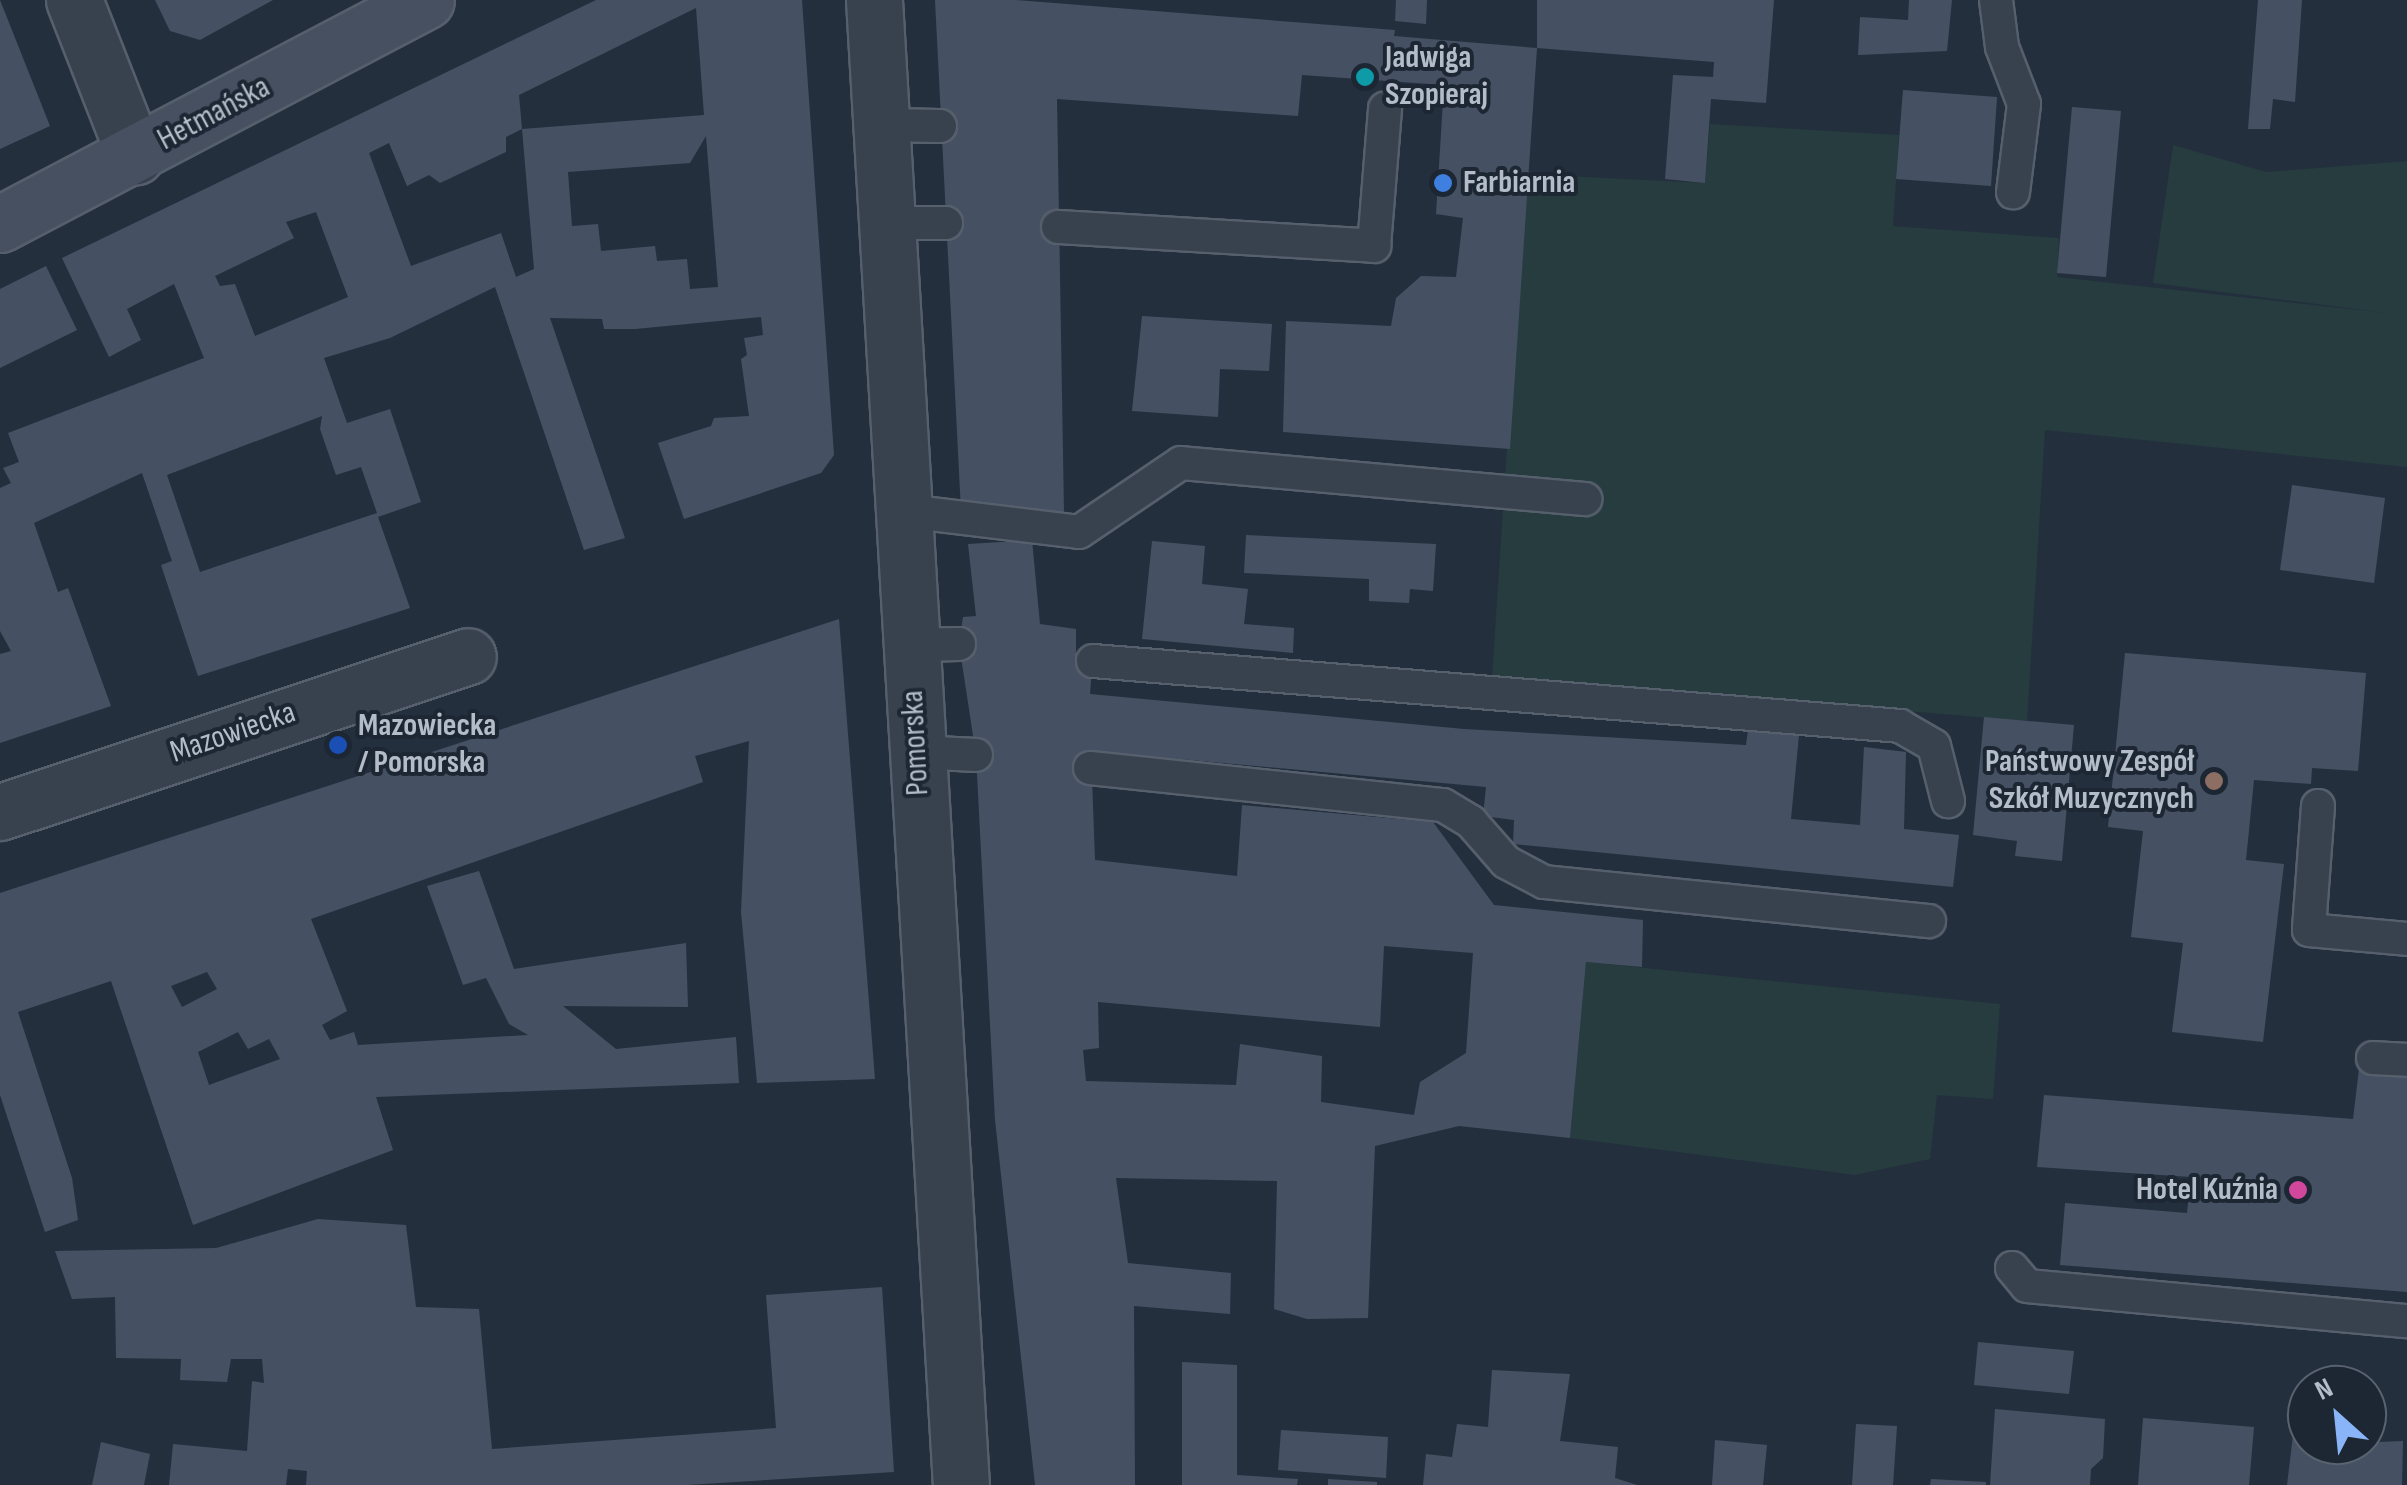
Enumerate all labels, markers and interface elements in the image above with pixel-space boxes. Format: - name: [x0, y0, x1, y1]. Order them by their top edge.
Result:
- place label: Jadwiga Szopieraj: [1385, 40, 1488, 115]
- marker: Jadwiga Szopieraj: [1354, 66, 1376, 88]
- street label: Hetmańska: [151, 69, 277, 159]
- place label: Farbiarnia: [1463, 164, 1575, 202]
- marker: Farbiarnia: [1432, 172, 1454, 194]
- street label: Pomorska: [894, 689, 938, 797]
- street label: Mazowiecka: [165, 694, 301, 772]
- place label: Mazowiecka / Pomorska: [358, 708, 496, 783]
- marker: Mazowiecka / Pomorska: [327, 734, 349, 756]
- place label: Państwowy Zespół Szkół Muzycznych: [1985, 744, 2194, 819]
- marker: Państwowy Zespół Szkół Muzycznych: [2203, 770, 2225, 792]
- place label: Hotel Kuźnia: [2136, 1171, 2278, 1209]
- marker: Hotel Kuźnia: [2287, 1179, 2309, 1201]
- north arrow: [2287, 1365, 2387, 1465]
- text: N: [2310, 1372, 2338, 1408]

